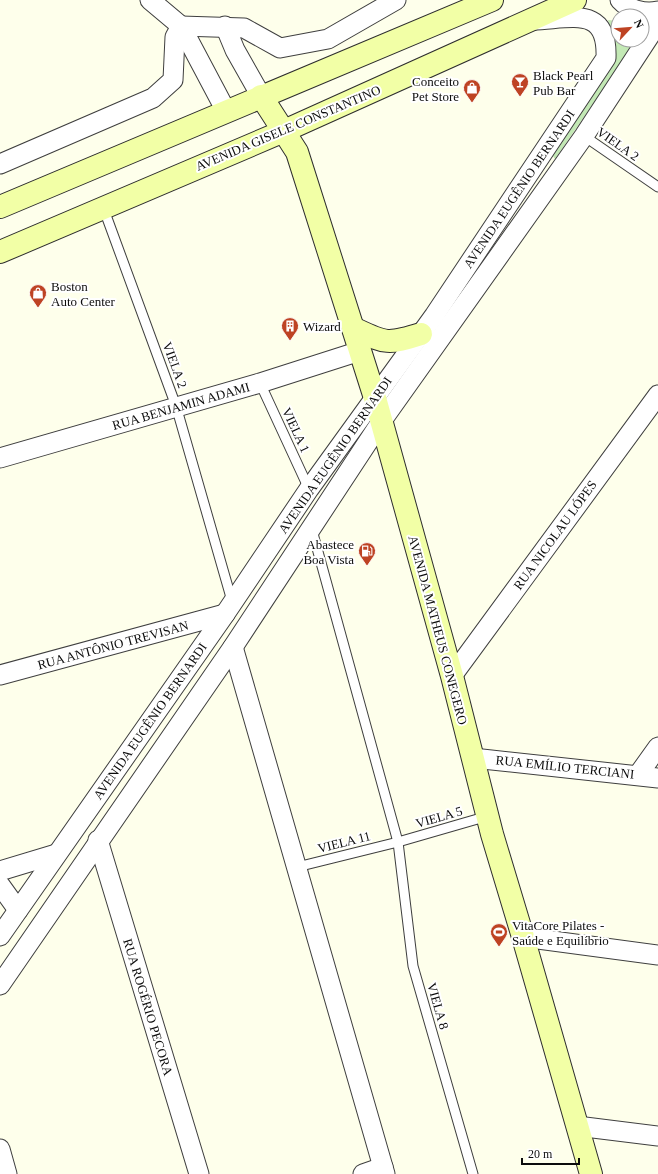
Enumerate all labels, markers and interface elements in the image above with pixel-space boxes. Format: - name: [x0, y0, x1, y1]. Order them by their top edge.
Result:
- north arrow: [610, 8, 650, 48]
- text: N: [632, 17, 646, 30]
- place label: Black Pearl Pub Bar: [533, 68, 594, 98]
- bar icon: Black Pearl Pub Bar: [510, 72, 530, 97]
- place label: Conceito Pet Store: [412, 74, 459, 104]
- shop icon: Conceito Pet Store: [462, 78, 482, 103]
- street label: AVENIDA GISELE CONSTANTINO: [193, 82, 383, 174]
- street label: AVENIDA EUGÊNIO BERNARDI: [460, 107, 578, 271]
- street label: VIELA 2: [594, 124, 642, 164]
- place label: Boston Auto Center: [51, 279, 116, 309]
- shop icon: Boston Auto Center: [28, 283, 48, 308]
- building icon: Wizard: [280, 316, 300, 341]
- place label: Wizard: [303, 319, 341, 334]
- street label: VIELA 2: [160, 340, 190, 390]
- street label: AVENIDA EUGÊNIO BERNARDI: [275, 374, 395, 536]
- street label: RUA BENJAMIN ADAMI: [111, 379, 251, 433]
- street label: VIELA 1: [279, 405, 313, 455]
- street label: RUA NICOLAU LÓPES: [510, 477, 600, 593]
- street label: AVENIDA MATHEUS CONEGERO: [405, 534, 471, 726]
- place label: Abastece Boa Vista: [303, 537, 354, 567]
- fuel station icon: Abastece Boa Vista: [357, 541, 377, 566]
- street label: RUA ANTÔNIO TREVISAN: [36, 617, 191, 672]
- street label: AVENIDA EUGÊNIO BERNARDI: [90, 640, 210, 802]
- street label: RUA EMÍLIO TERCIANI: [495, 752, 635, 782]
- street label: VIELA 5: [414, 803, 464, 831]
- street label: VIELA 11: [316, 828, 372, 856]
- place label: VitaCore Pilates - Saúde e Equilíbrio: [512, 918, 609, 948]
- sports icon: VitaCore Pilates - Saúde e Equilíbrio: [489, 922, 509, 947]
- street label: RUA ROGÉRIO PECORA: [120, 937, 176, 1078]
- street label: VIELA 8: [424, 981, 452, 1031]
- scale bar: [522, 1140, 579, 1166]
- text: 20 m: [528, 1147, 553, 1161]

